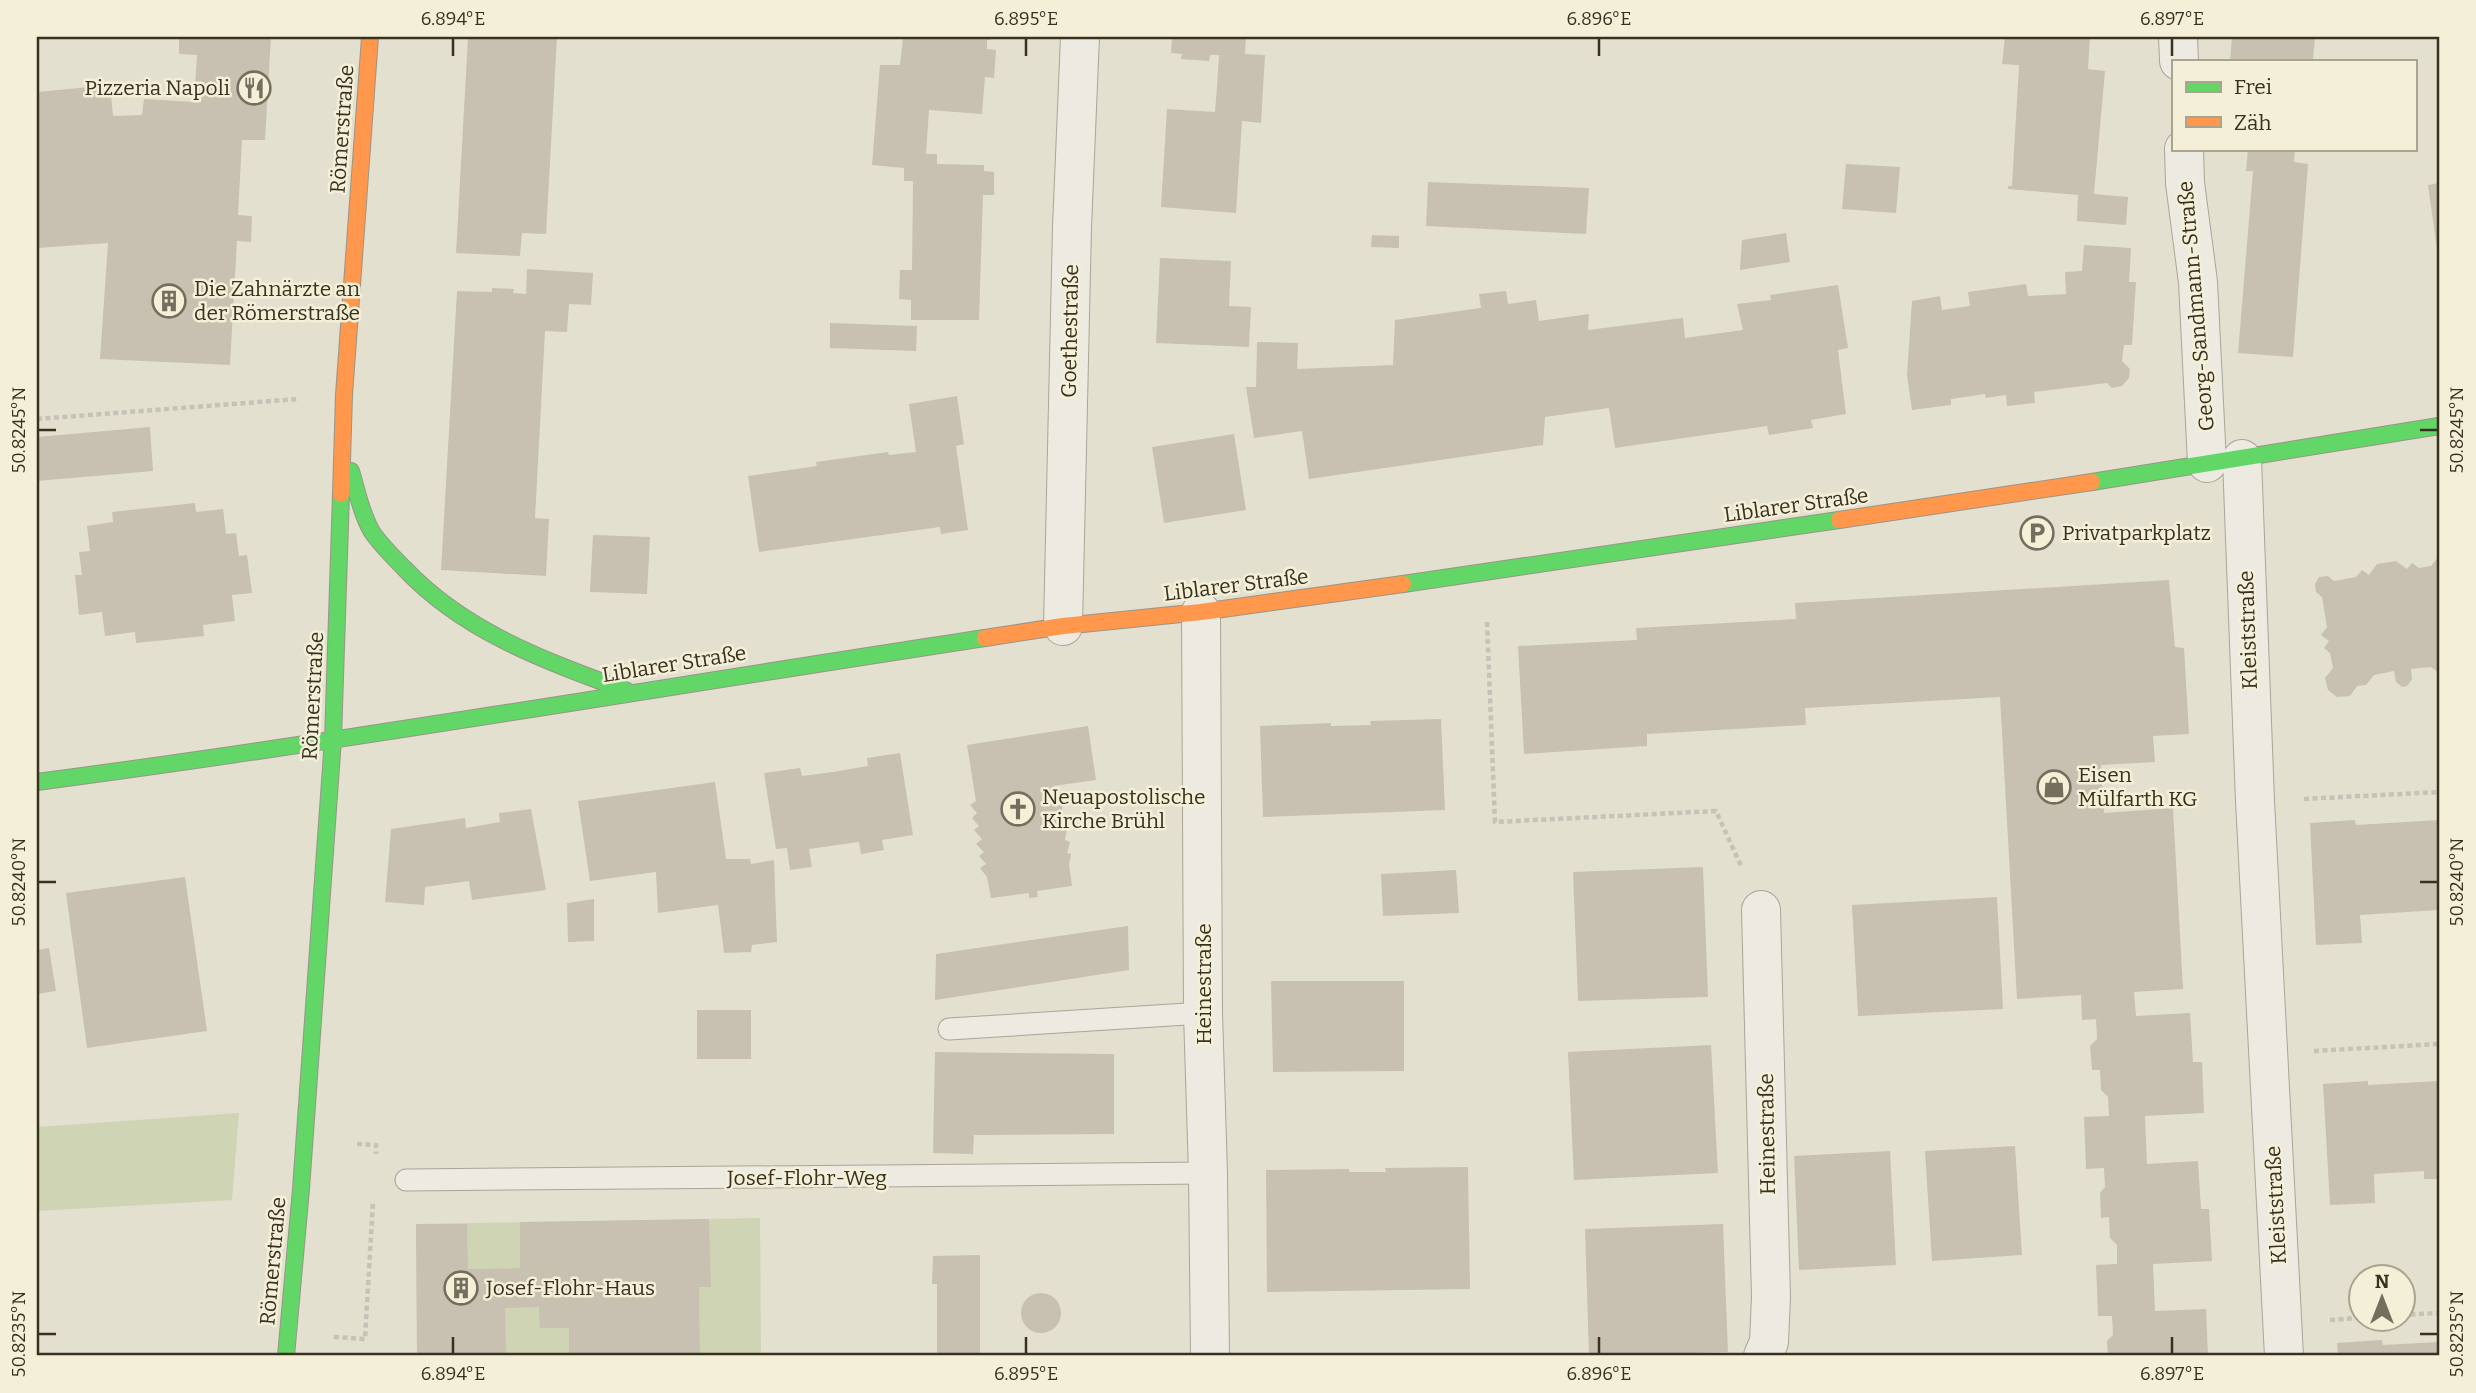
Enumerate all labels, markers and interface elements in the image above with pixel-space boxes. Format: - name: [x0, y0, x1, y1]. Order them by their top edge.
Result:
- text: 6.894°E: [421, 8, 485, 30]
- text: 6.895°E: [994, 8, 1058, 30]
- text: 6.896°E: [1567, 8, 1631, 30]
- text: 6.897°E: [2140, 8, 2204, 30]
- legend: [2172, 60, 2416, 150]
- street label: Römerstraße: [325, 64, 359, 194]
- restaurant icon: Pizzeria Napoli: [235, 69, 273, 107]
- text: Frei: [2234, 74, 2272, 100]
- place label: Pizzeria Napoli: [84, 75, 230, 101]
- text: Zäh: [2234, 110, 2272, 136]
- street label: Georg-Sandmann-Straße: [2172, 180, 2220, 432]
- street label: Goethestraße: [1056, 264, 1084, 398]
- place label: Die Zahnärzte an der Römerstraße: [194, 276, 360, 326]
- building icon: Die Zahnärzte an der Römerstraße: [150, 282, 188, 320]
- text: 50.8245°N: [8, 387, 30, 473]
- text: 50.8245°N: [2446, 387, 2468, 473]
- street label: Liblarer Straße: [1722, 482, 1870, 528]
- parking icon: Privatparkplatz: [2018, 514, 2056, 552]
- place label: Privatparkplatz: [2062, 520, 2211, 546]
- street label: Liblarer Straße: [1162, 563, 1310, 607]
- street label: Kleiststraße: [2233, 570, 2263, 690]
- street label: Römerstraße: [297, 631, 329, 761]
- street label: Liblarer Straße: [600, 640, 748, 688]
- place label: Eisen Mülfarth KG: [2078, 762, 2198, 812]
- shop icon: Eisen Mülfarth KG: [2035, 768, 2073, 806]
- place label: Neuapostolische Kirche Brühl: [1042, 784, 1206, 834]
- church icon: Neuapostolische Kirche Brühl: [999, 790, 1037, 828]
- text: 50.8240°N: [8, 838, 30, 926]
- text: 50.8240°N: [2446, 838, 2468, 926]
- street label: Heinestraße: [1191, 923, 1217, 1045]
- street label: Heinestraße: [1753, 1073, 1781, 1195]
- street label: Kleiststraße: [2260, 1145, 2292, 1265]
- street label: Josef-Flohr-Weg: [726, 1165, 887, 1191]
- street label: Römerstraße: [254, 1196, 292, 1326]
- north arrow: [2346, 1264, 2416, 1334]
- building icon: Josef-Flohr-Haus: [442, 1269, 480, 1307]
- text: N: [2375, 1270, 2390, 1293]
- place label: Josef-Flohr-Haus: [485, 1275, 655, 1301]
- text: 50.8235°N: [8, 1291, 30, 1377]
- text: 50.8235°N: [2446, 1291, 2468, 1377]
- text: 6.894°E: [421, 1363, 485, 1385]
- text: 6.895°E: [994, 1363, 1058, 1385]
- text: 6.896°E: [1567, 1363, 1631, 1385]
- text: 6.897°E: [2140, 1363, 2204, 1385]

